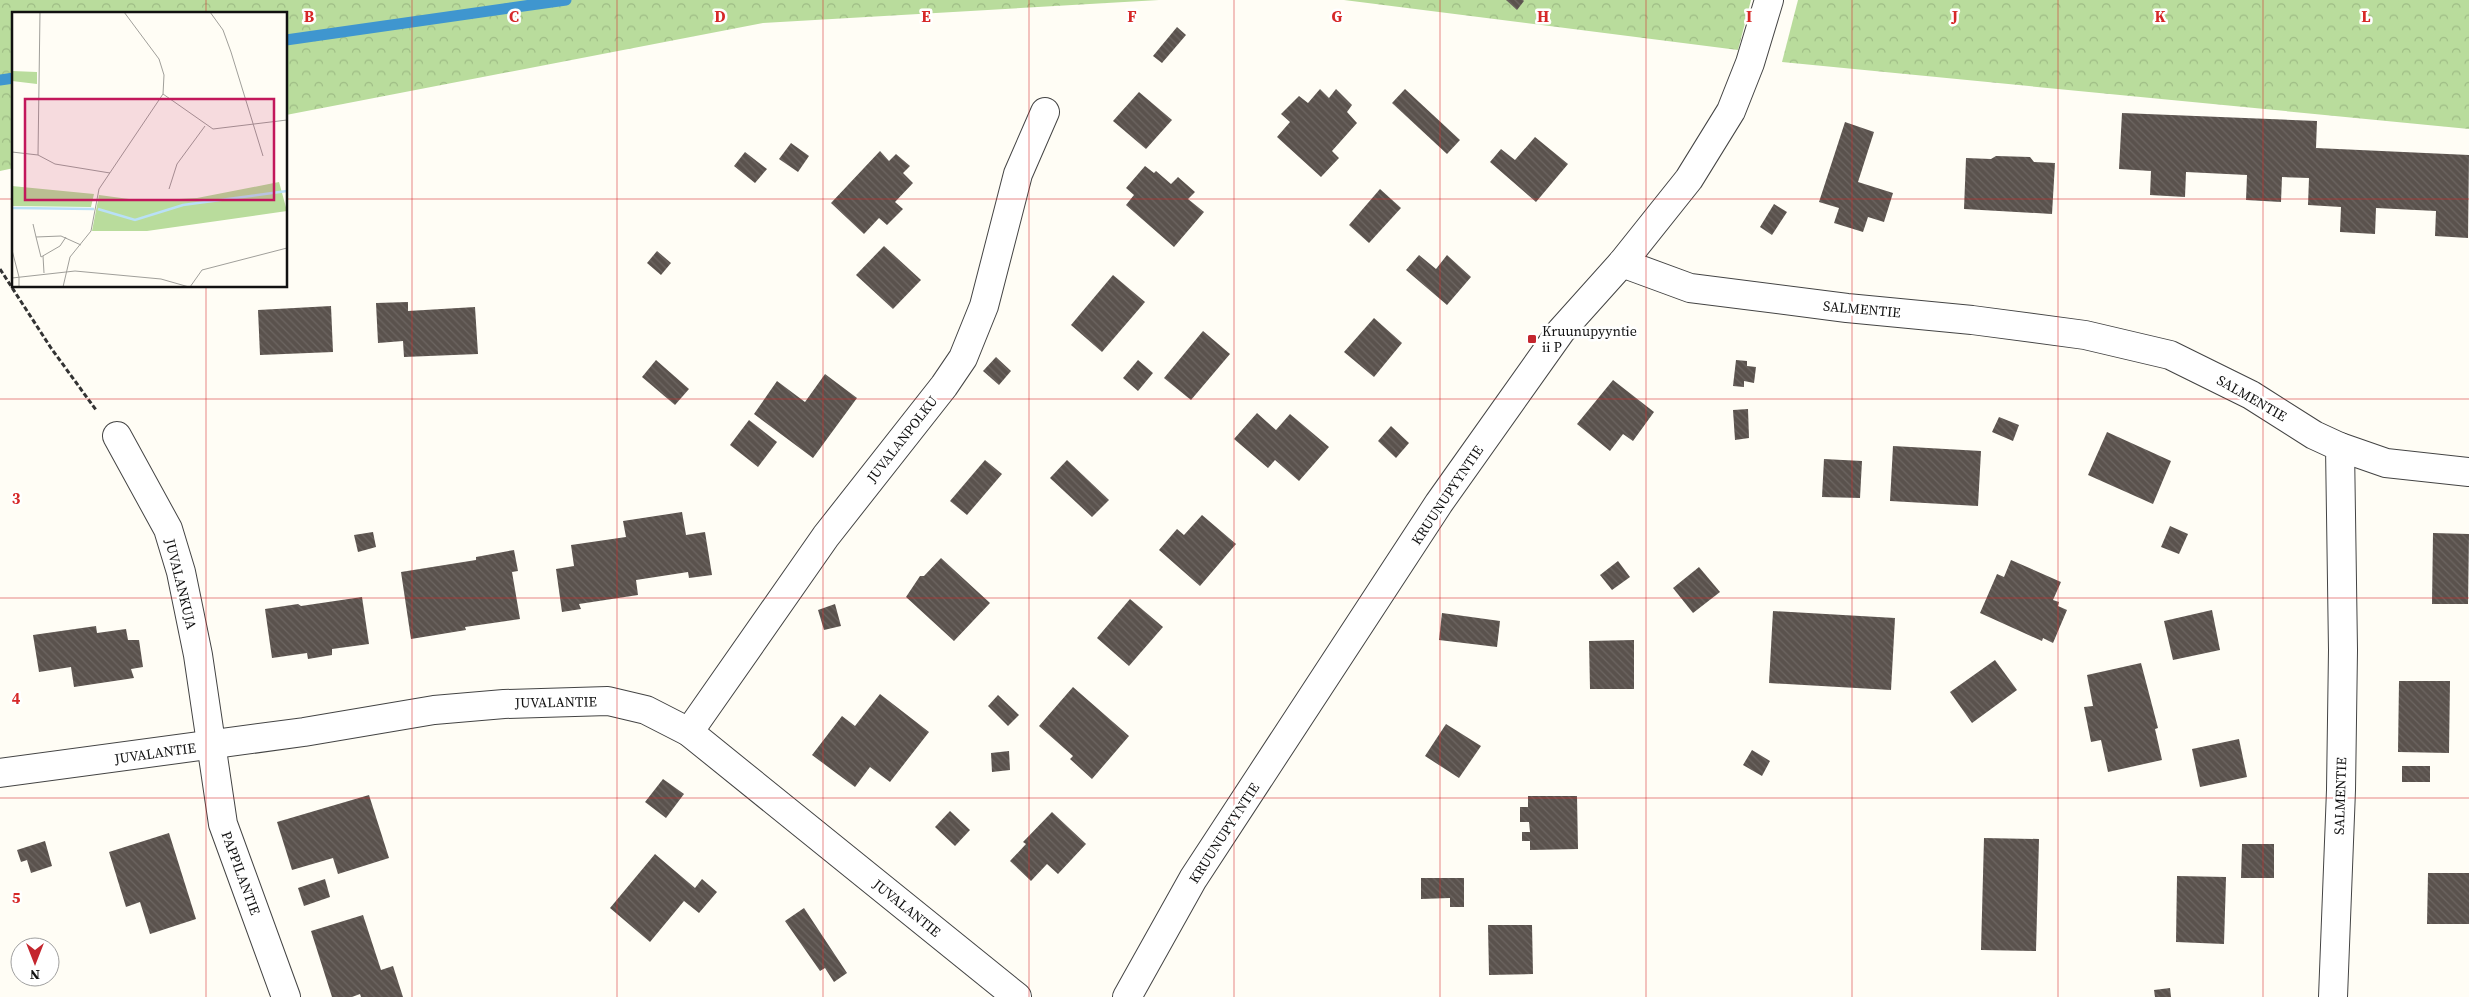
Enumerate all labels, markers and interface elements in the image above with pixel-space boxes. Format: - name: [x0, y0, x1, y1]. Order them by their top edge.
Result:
- text: B: [304, 5, 315, 27]
- text: C: [509, 5, 519, 27]
- text: D: [714, 5, 726, 27]
- text: E: [921, 5, 931, 27]
- text: F: [1127, 5, 1137, 27]
- text: G: [1332, 5, 1343, 27]
- text: H: [1537, 5, 1549, 27]
- text: I: [1746, 5, 1752, 27]
- text: J: [1951, 5, 1958, 27]
- text: K: [2154, 5, 2166, 27]
- text: L: [2361, 5, 2371, 27]
- inset map: [12, 12, 288, 288]
- street label: SALMENTIE: [1822, 296, 1902, 322]
- place label: Kruunupyyntie ii P: [1542, 321, 1637, 357]
- marker: Kruunupyyntie ii P: [1526, 333, 1538, 345]
- street label: SALMENTIE: [2213, 370, 2291, 426]
- street label: JUVALANPOLKU: [861, 391, 942, 487]
- street label: KRUUNUPYYNTIE: [1406, 441, 1488, 549]
- text: 3: [12, 487, 21, 509]
- street label: JUVALANKUJA: [160, 536, 202, 632]
- text: 4: [12, 687, 21, 709]
- street label: JUVALANTIE: [514, 691, 597, 713]
- street label: JUVALANTIE: [112, 737, 197, 769]
- street label: SALMENTIE: [2329, 757, 2351, 835]
- street label: KRUUNUPYYNTIE: [1184, 779, 1264, 887]
- street label: PAPPILANTIE: [217, 828, 265, 918]
- street label: JUVALANTIE: [868, 874, 945, 942]
- text: 5: [12, 886, 21, 908]
- north arrow: [10, 937, 60, 987]
- text: N: [30, 965, 40, 985]

